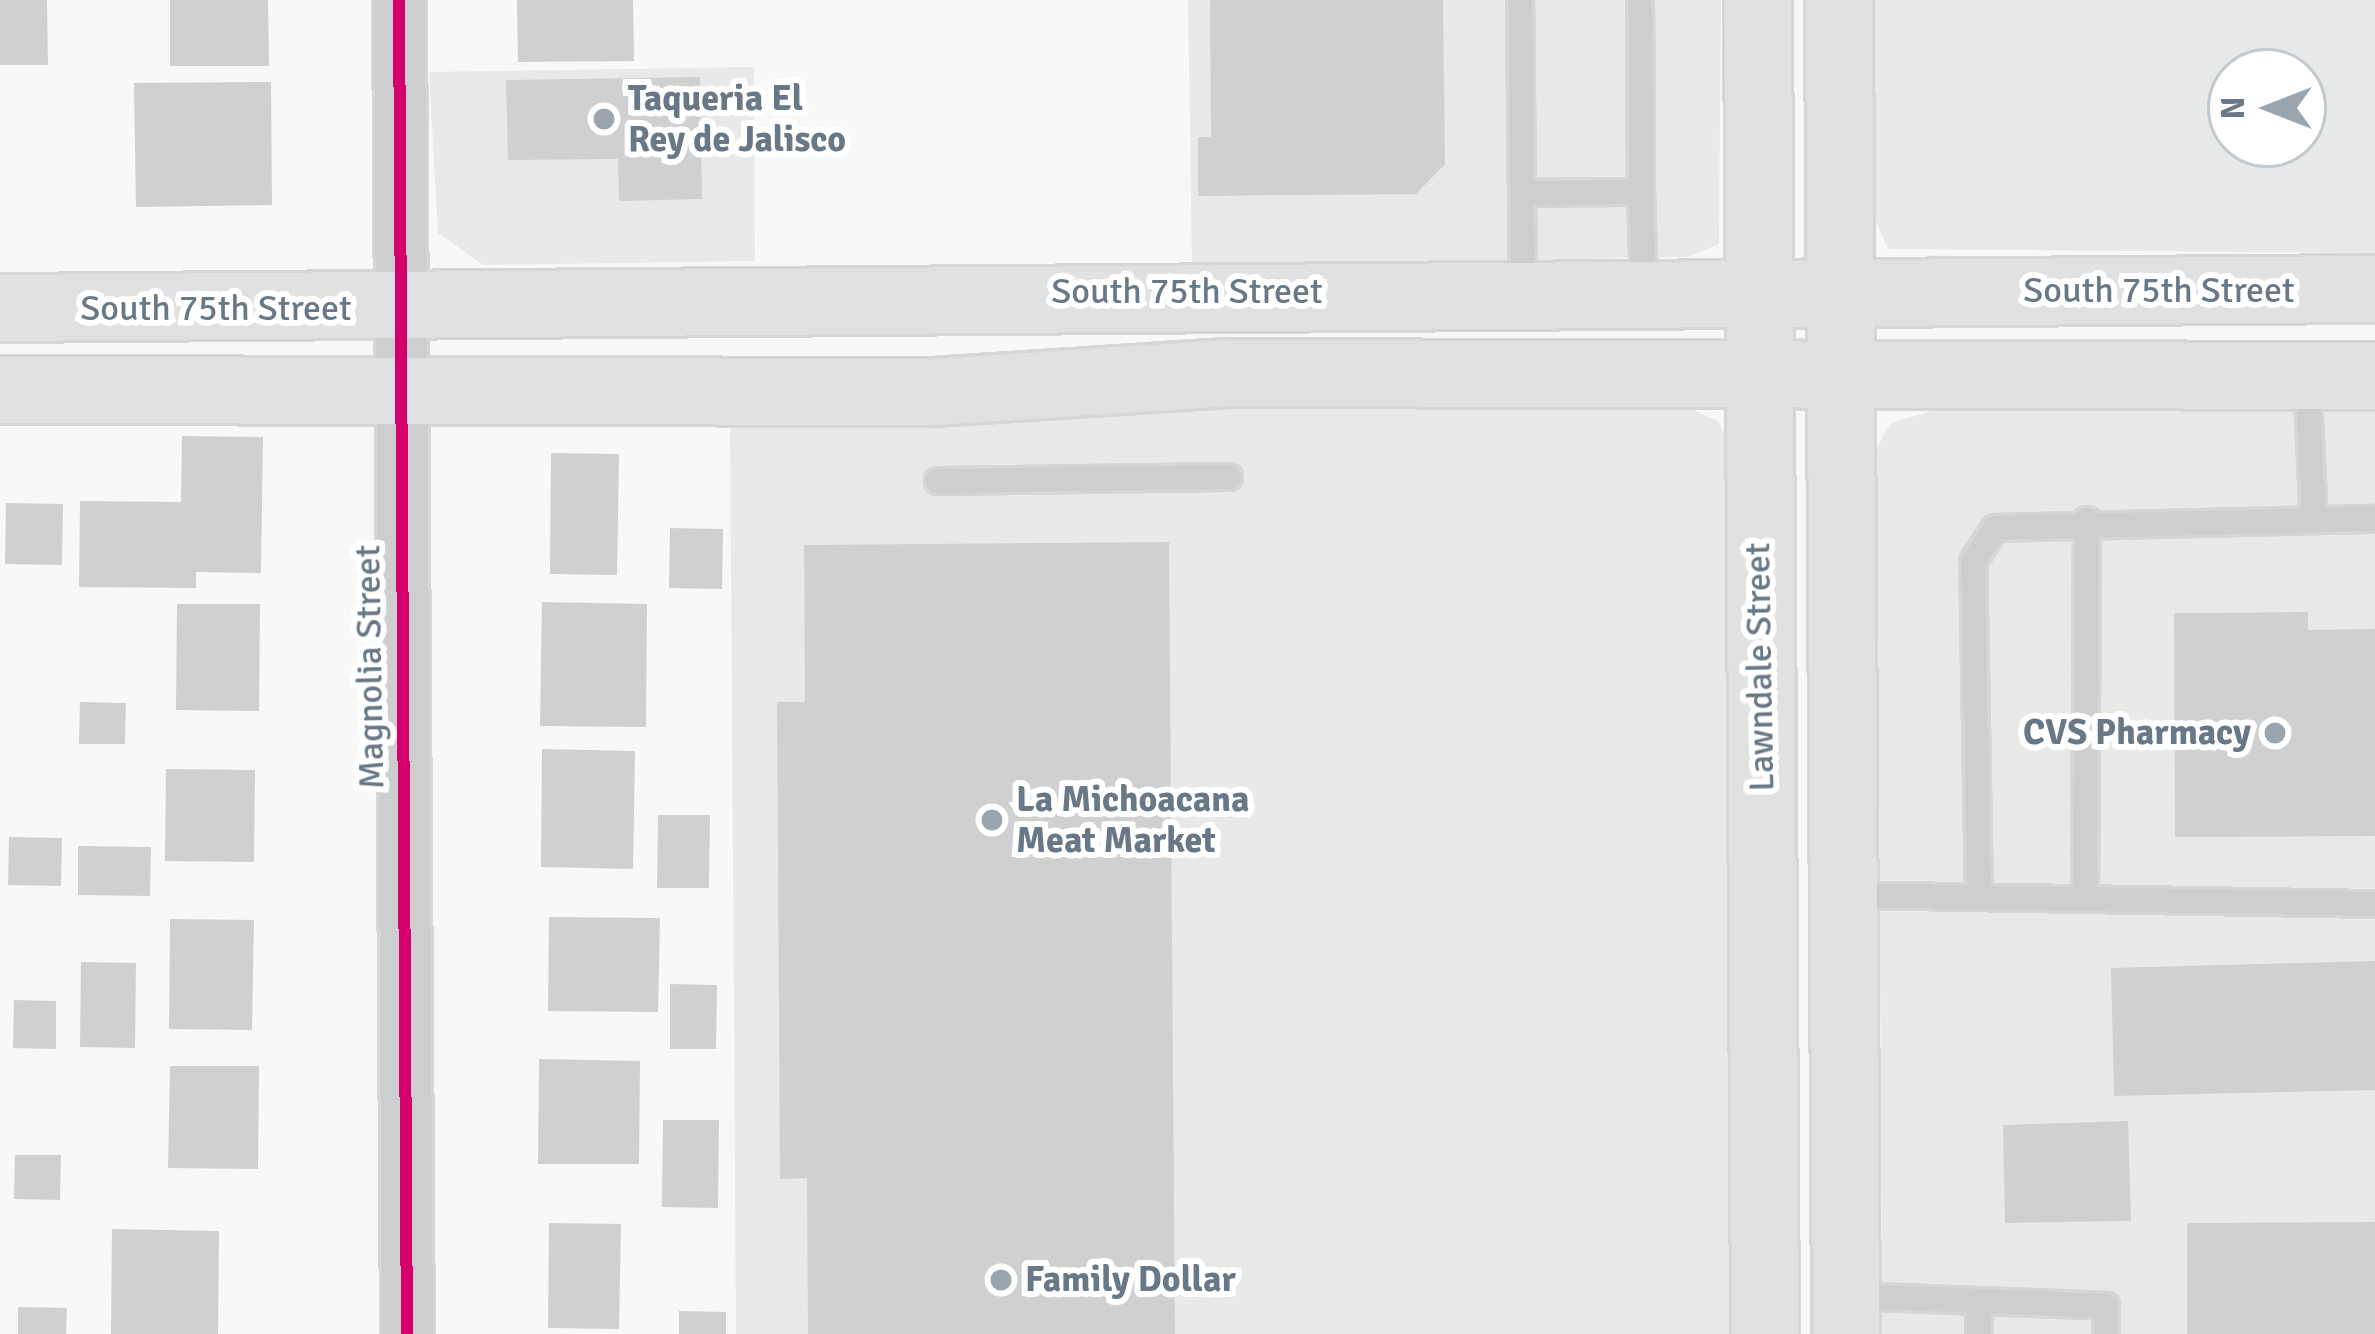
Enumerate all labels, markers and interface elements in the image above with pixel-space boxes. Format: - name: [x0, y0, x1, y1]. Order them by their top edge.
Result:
- north arrow: [2207, 48, 2327, 168]
- place label: Taqueria El Rey de Jalisco: [628, 76, 846, 161]
- text: N: [2213, 97, 2254, 119]
- marker: Taqueria El Rey de Jalisco: [591, 106, 617, 132]
- street label: South 75th Street: [2023, 269, 2295, 313]
- street label: South 75th Street: [1051, 270, 1323, 314]
- street label: South 75th Street: [80, 287, 352, 331]
- street label: Lawndale Street: [1736, 542, 1784, 792]
- street label: Magnolia Street: [346, 544, 394, 790]
- place label: CVS Pharmacy: [2023, 711, 2251, 755]
- marker: CVS Pharmacy: [2262, 720, 2288, 746]
- place label: La Michoacana Meat Market: [1016, 777, 1249, 862]
- marker: La Michoacana Meat Market: [979, 807, 1005, 833]
- place label: Family Dollar: [1025, 1258, 1236, 1302]
- marker: Family Dollar: [988, 1267, 1014, 1293]

